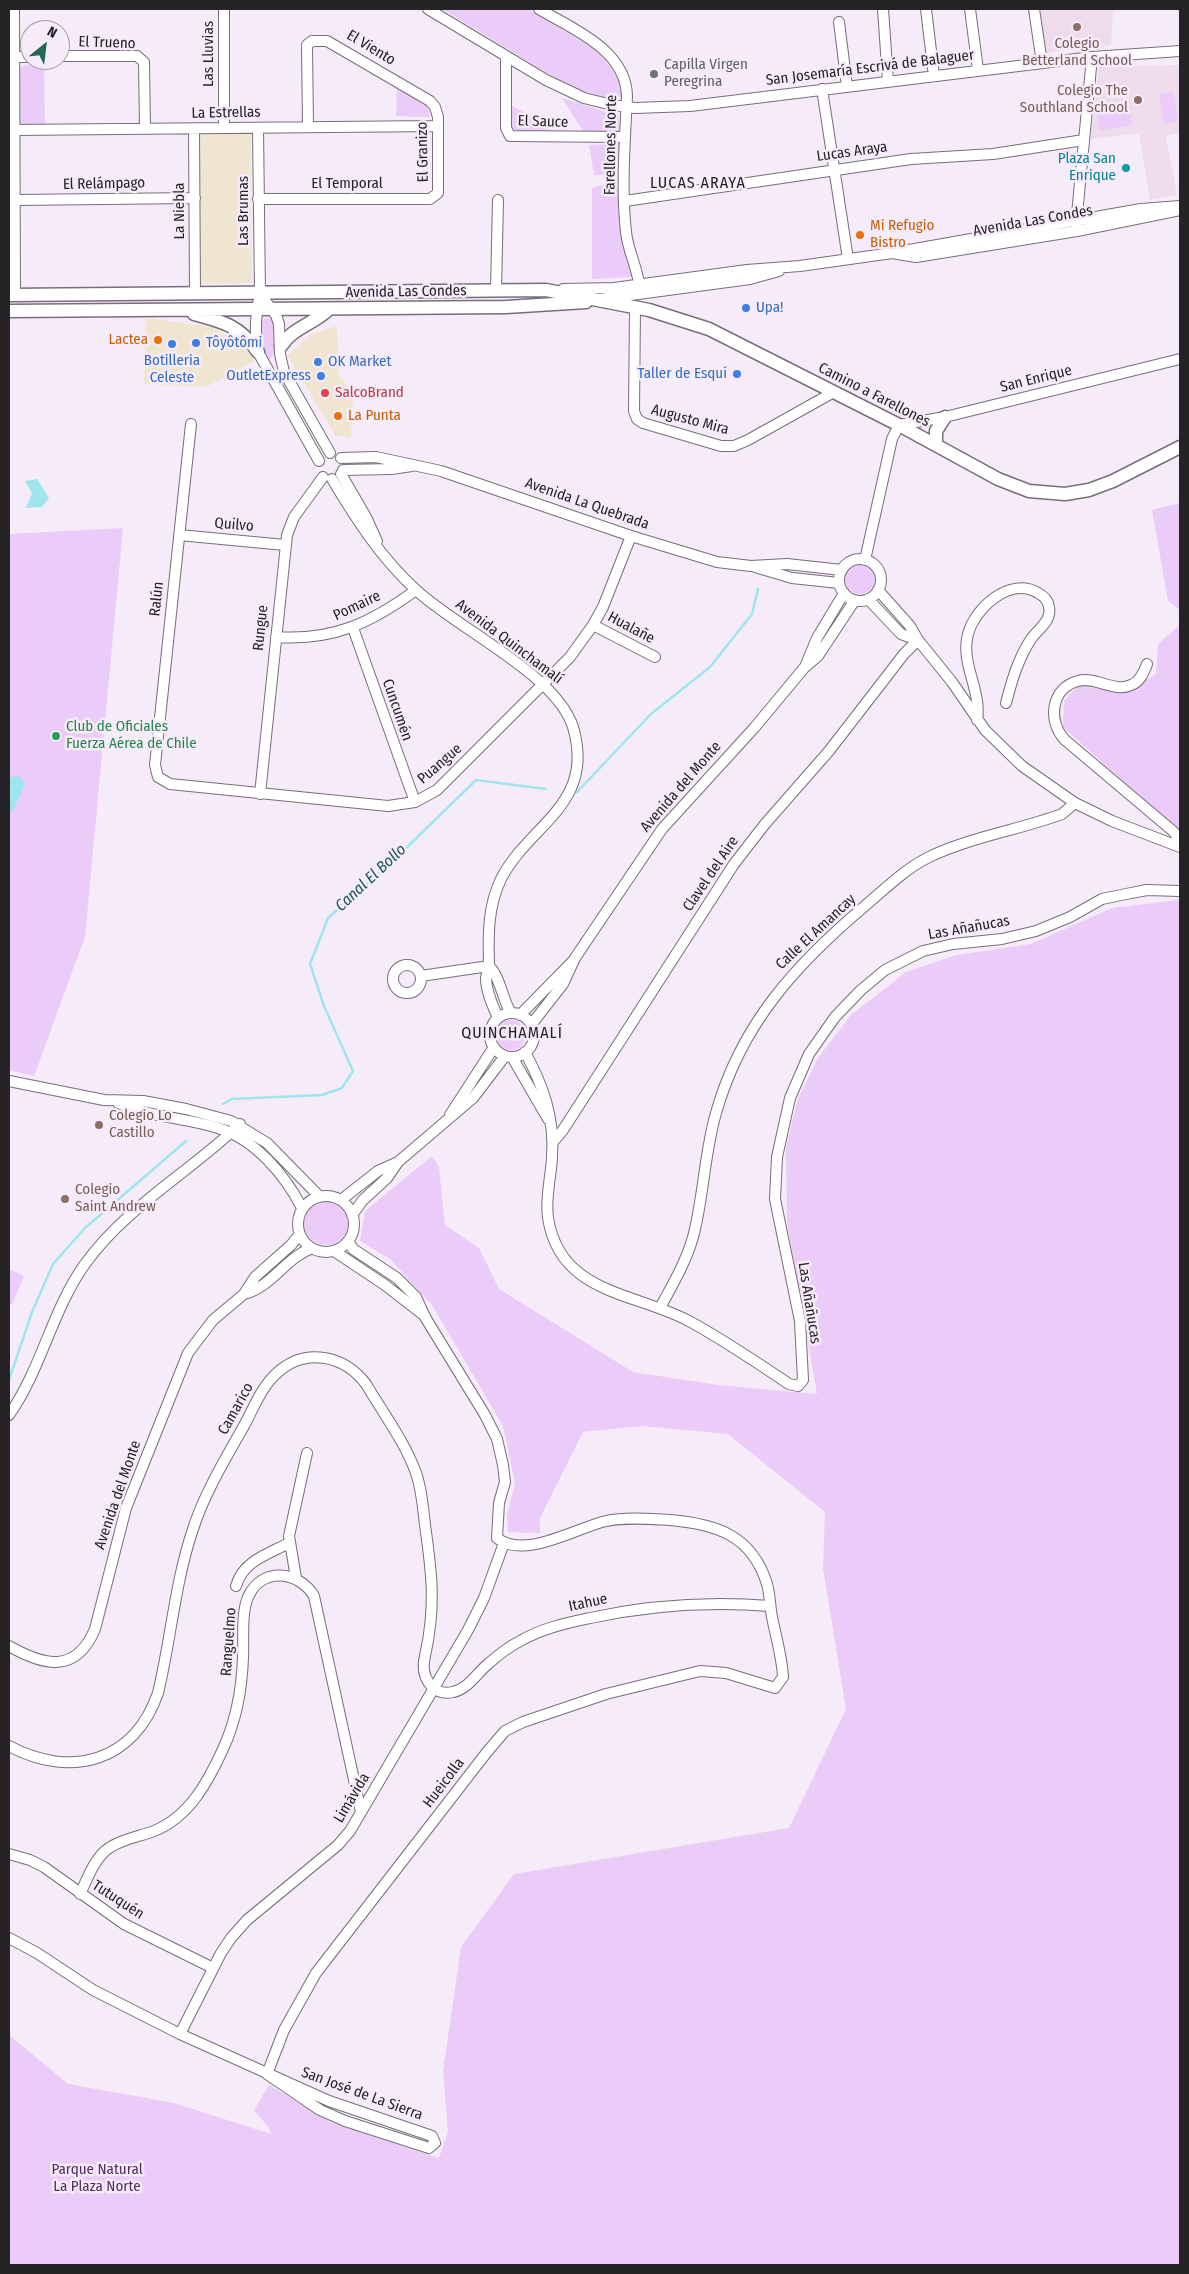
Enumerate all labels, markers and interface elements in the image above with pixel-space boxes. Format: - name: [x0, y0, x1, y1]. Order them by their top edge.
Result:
- north arrow: [20, 20, 70, 70]
- street label: Las Lluvias: [200, 21, 218, 87]
- marker: Colegio Betterland School: [1071, 21, 1083, 33]
- text: N: [44, 23, 60, 42]
- street label: El Viento: [343, 26, 399, 70]
- street label: El Trueno: [78, 33, 136, 53]
- place label: Colegio Betterland School: [1022, 35, 1132, 70]
- street label: San Josemaría Escrivá de Balaguer: [765, 46, 975, 90]
- place label: Capilla Virgen Peregrina: [664, 56, 748, 91]
- marker: Capilla Virgen Peregrina: [648, 68, 660, 80]
- place label: Colegio The Southland School: [1020, 82, 1128, 117]
- marker: Colegio The Southland School: [1132, 94, 1144, 106]
- street label: Farellones Norte: [601, 95, 621, 195]
- street label: La Estrellas: [191, 103, 261, 123]
- street label: El Sauce: [517, 112, 569, 132]
- street label: El Granizo: [413, 122, 433, 182]
- street label: Lucas Araya: [815, 138, 889, 166]
- place label: Plaza San Enrique: [1058, 150, 1116, 185]
- marker: Plaza San Enrique: [1120, 162, 1132, 174]
- street label: El Relámpago: [63, 174, 145, 194]
- district label: LUCAS ARAYA: [649, 174, 747, 194]
- street label: El Temporal: [311, 175, 383, 193]
- street label: Las Brumas: [235, 176, 253, 246]
- street label: La Niebla: [171, 183, 189, 239]
- street label: Avenida Las Condes: [972, 202, 1094, 240]
- place label: Mi Refugio Bistro: [870, 217, 934, 252]
- marker: Mi Refugio Bistro: [854, 229, 866, 241]
- street label: Avenida Las Condes: [345, 282, 467, 302]
- place label: Upa!: [756, 299, 783, 317]
- marker: Upa!: [740, 302, 752, 314]
- place label: Lactea: [108, 331, 148, 349]
- marker: Lactea: [152, 334, 164, 346]
- place label: Tôyôtômi: [206, 334, 262, 352]
- marker: Tôyôtômi: [190, 337, 202, 349]
- marker: Botilleria Celeste: [166, 338, 178, 350]
- place label: Botilleria Celeste: [144, 352, 200, 387]
- place label: OK Market: [328, 353, 391, 371]
- marker: OK Market: [312, 356, 324, 368]
- street label: Camino a Farellones: [815, 359, 933, 431]
- street label: San Enrique: [998, 361, 1074, 397]
- place label: Taller de Esquí: [638, 365, 727, 383]
- place label: OutletExpress: [226, 367, 311, 385]
- marker: Taller de Esquí: [731, 368, 743, 380]
- marker: OutletExpress: [315, 370, 327, 382]
- place label: SalcoBrand: [335, 384, 404, 402]
- marker: SalcoBrand: [319, 387, 331, 399]
- street label: Augusto Mira: [649, 401, 731, 439]
- place label: La Punta: [348, 407, 401, 425]
- marker: La Punta: [332, 410, 344, 422]
- street label: Avenida La Quebrada: [523, 474, 651, 534]
- street label: Quilvo: [214, 514, 254, 536]
- street label: Ralún: [146, 581, 168, 617]
- street label: Pomaire: [330, 587, 384, 625]
- street label: Avenida Quinchamalí: [452, 596, 566, 688]
- street label: Rungue: [250, 604, 272, 652]
- street label: Hualañe: [604, 608, 658, 648]
- street label: Cuncumén: [378, 677, 416, 743]
- place label: Club de Oficiales Fuerza Aérea de Chile: [66, 718, 197, 753]
- marker: Club de Oficiales Fuerza Aérea de Chile: [50, 730, 62, 742]
- street label: Avenida del Monte: [637, 738, 725, 836]
- street label: Puangue: [414, 740, 466, 788]
- street label: Clavel del Aire: [679, 833, 743, 915]
- water label: Canal El Bollo: [332, 840, 410, 916]
- street label: Calle El Amancay: [772, 890, 860, 974]
- street label: Las Añañucas: [927, 912, 1011, 944]
- district label: QUINCHAMALÍ: [460, 1024, 564, 1044]
- place label: Colegio Lo Castillo: [109, 1107, 172, 1142]
- marker: Colegio Lo Castillo: [93, 1119, 105, 1131]
- place label: Colegio Saint Andrew: [75, 1181, 156, 1216]
- marker: Colegio Saint Andrew: [59, 1193, 71, 1205]
- street label: Las Añañucas: [794, 1261, 824, 1345]
- street label: Camarico: [214, 1380, 258, 1438]
- street label: Avenida del Monte: [91, 1438, 145, 1552]
- street label: Itahue: [567, 1590, 609, 1616]
- street label: Ranguelmo: [218, 1607, 240, 1677]
- street label: Hueicolla: [420, 1755, 468, 1811]
- street label: Limávida: [330, 1770, 374, 1826]
- street label: Tutuquén: [89, 1877, 147, 1923]
- street label: San José de La Sierra: [299, 2064, 425, 2124]
- park label: Parque Natural La Plaza Norte: [51, 2161, 143, 2196]

